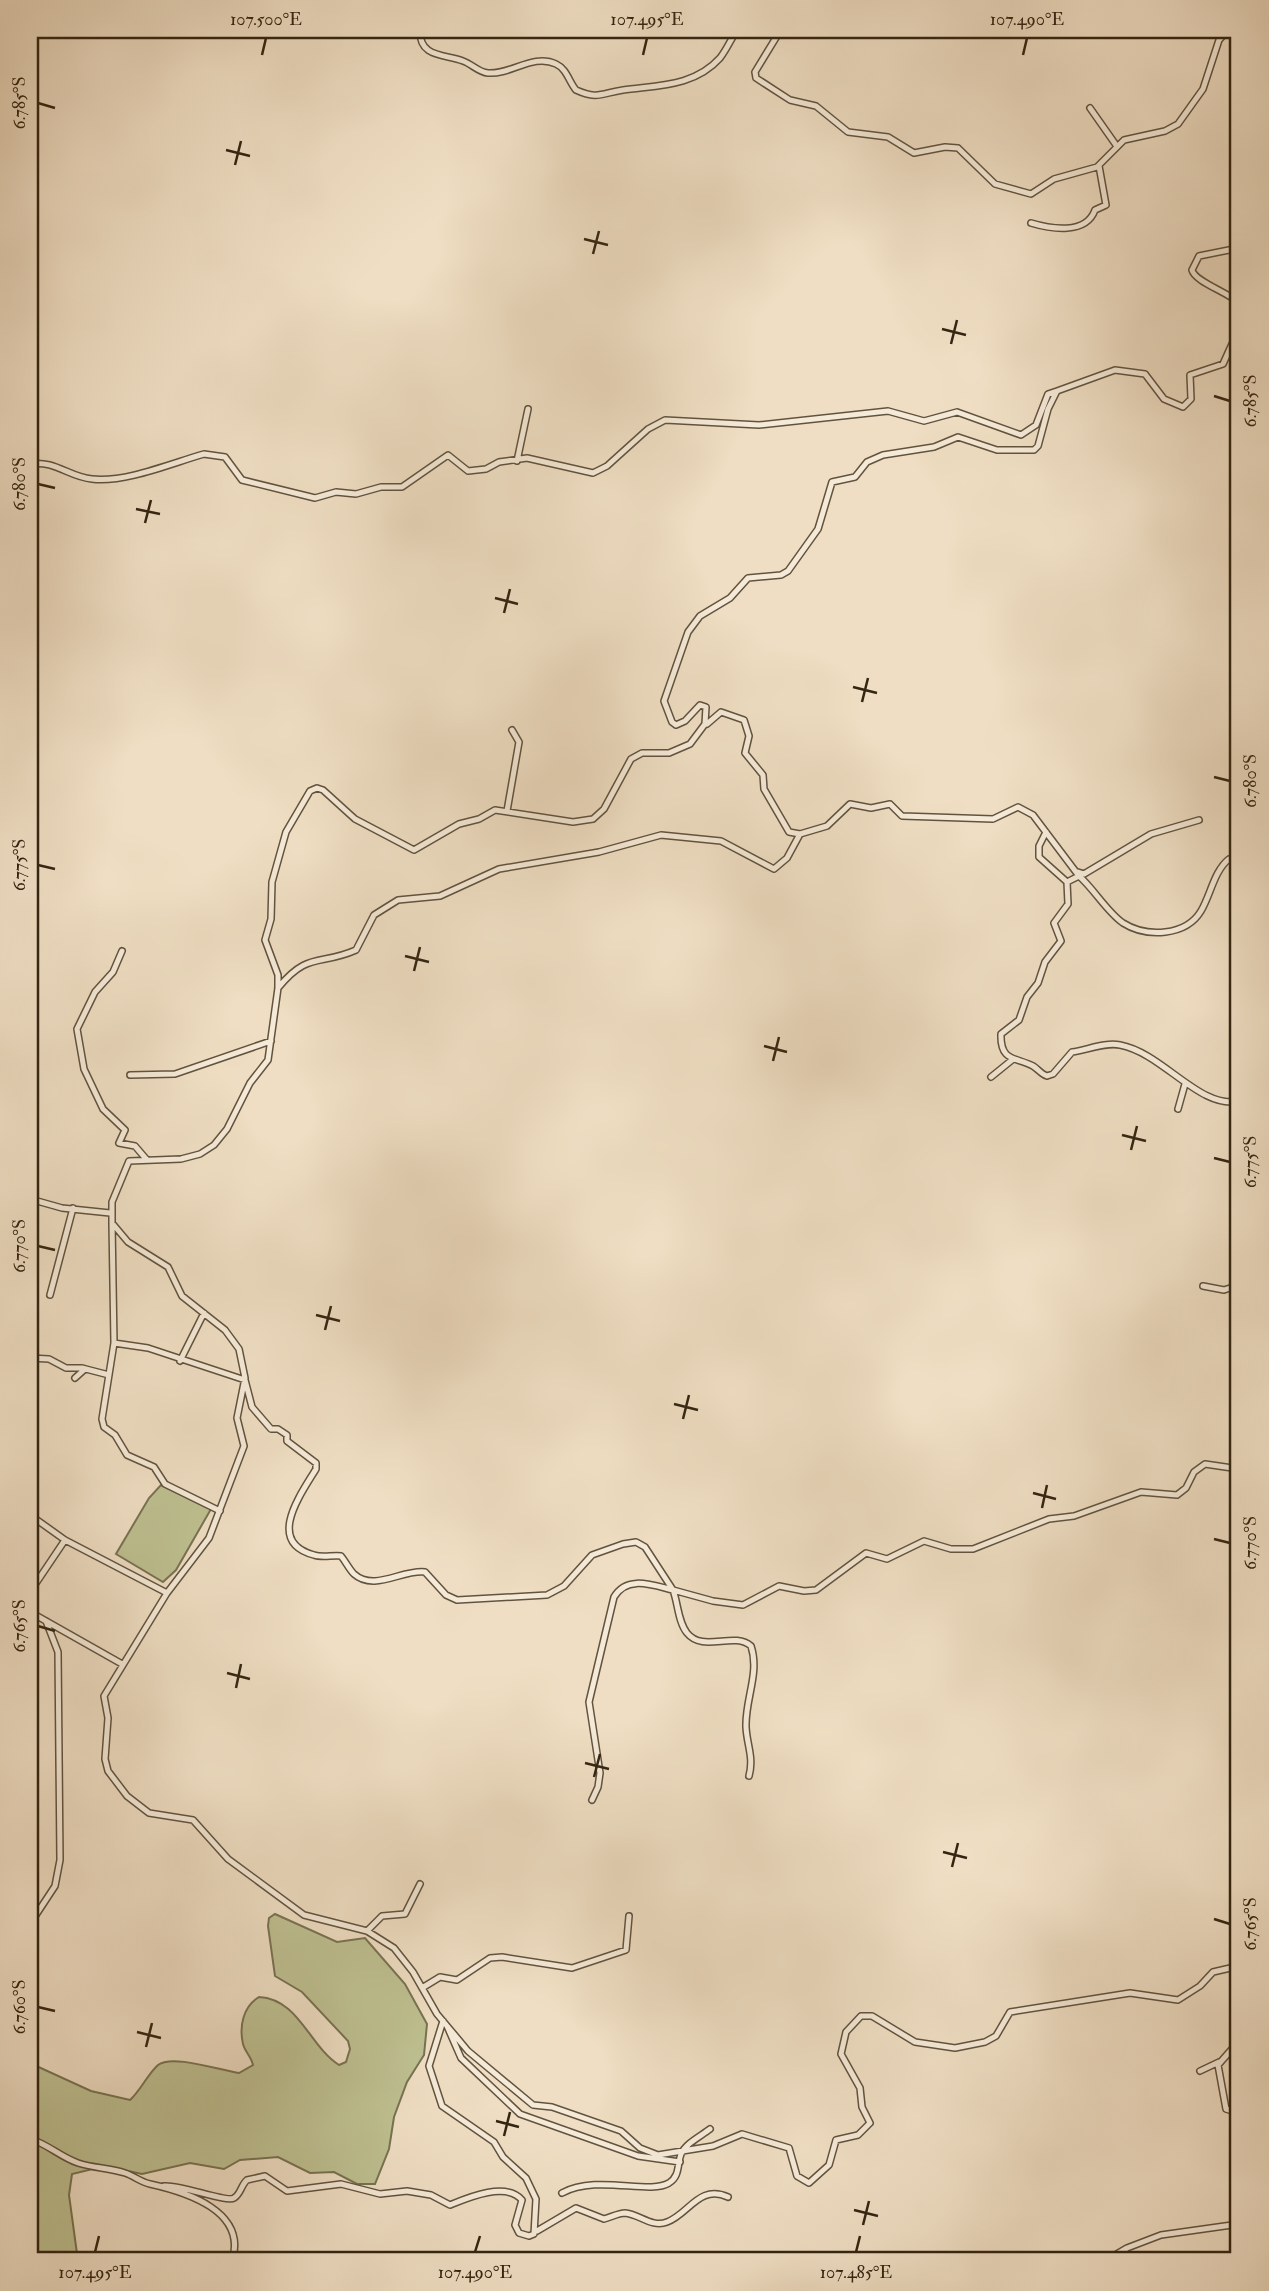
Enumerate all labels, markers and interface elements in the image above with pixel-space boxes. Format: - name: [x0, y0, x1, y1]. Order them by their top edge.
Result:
- text: 107.500°E: [230, 8, 302, 31]
- text: 107.495°E: [610, 8, 684, 31]
- text: 107.490°E: [990, 8, 1064, 31]
- text: 6.785°S: [8, 77, 31, 129]
- text: 6.785°S: [1239, 375, 1262, 427]
- text: 6.780°S: [8, 457, 31, 511]
- text: 6.780°S: [1239, 754, 1262, 808]
- text: 6.775°S: [8, 839, 31, 891]
- text: 6.775°S: [1239, 1136, 1262, 1188]
- text: 6.770°S: [8, 1219, 31, 1273]
- text: 6.770°S: [1239, 1516, 1262, 1570]
- text: 6.765°S: [8, 1599, 31, 1653]
- text: 6.765°S: [1239, 1897, 1262, 1951]
- text: 6.760°S: [8, 1980, 31, 2034]
- text: 107.495°E: [58, 2261, 132, 2284]
- text: 107.490°E: [438, 2261, 512, 2284]
- text: 107.485°E: [820, 2261, 892, 2284]

